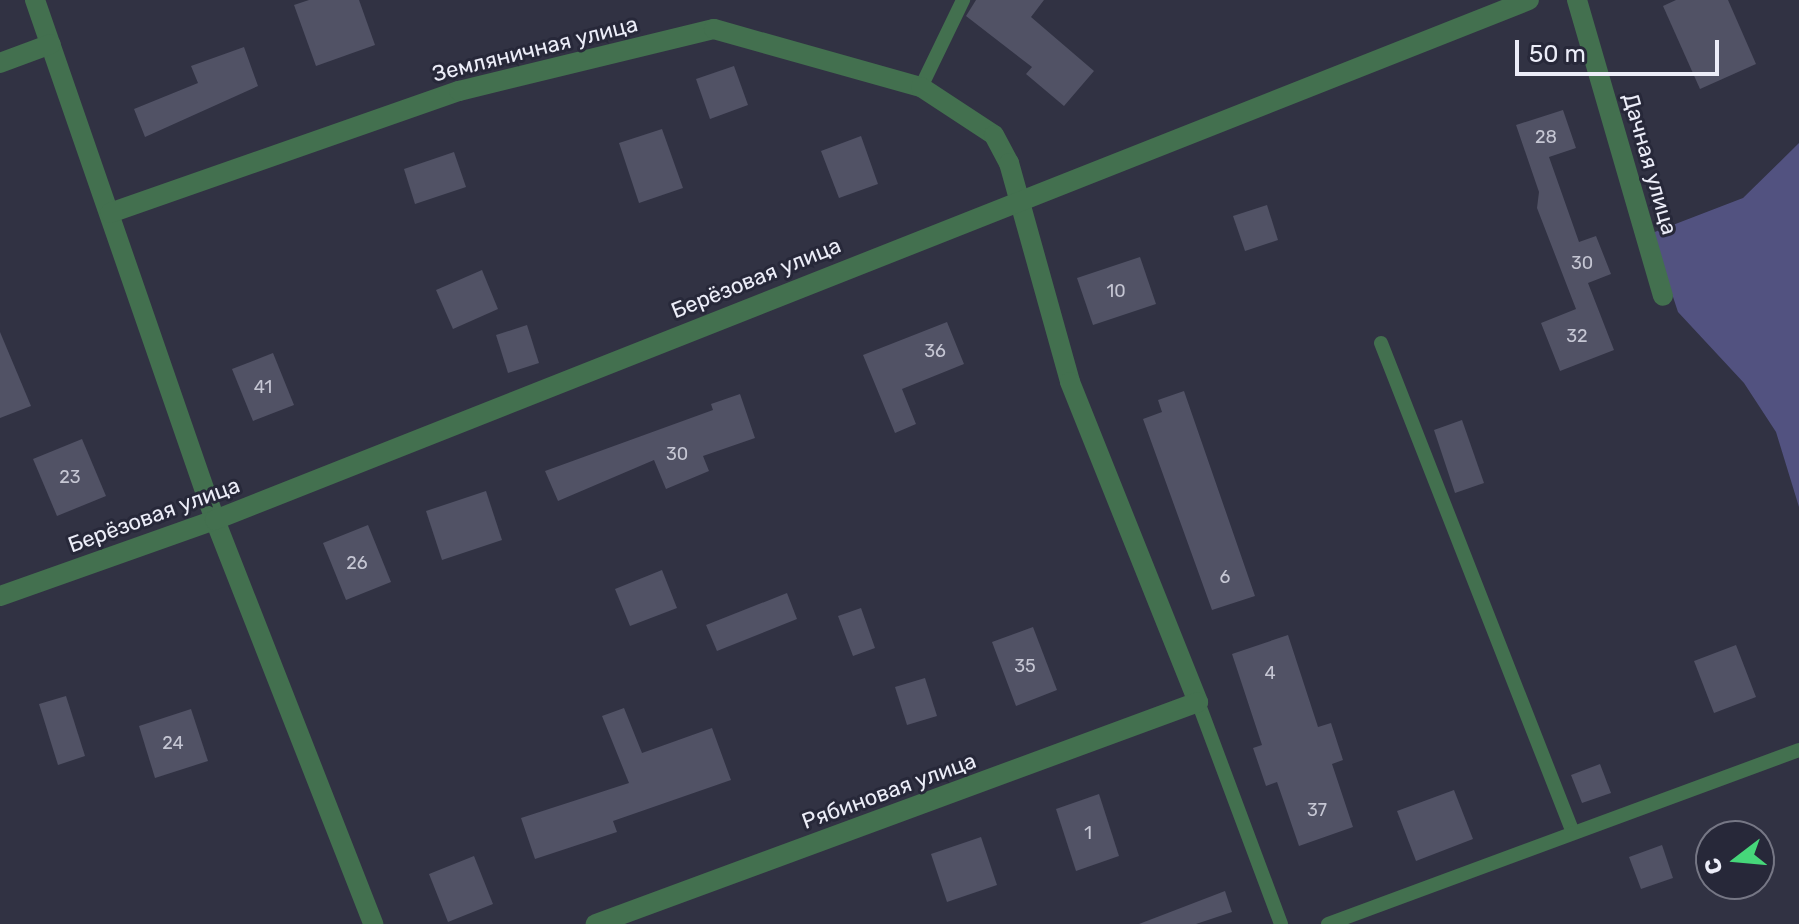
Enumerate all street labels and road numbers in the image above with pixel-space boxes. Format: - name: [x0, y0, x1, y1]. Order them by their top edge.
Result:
- street label: Земляничная улица: [430, 11, 640, 87]
- street label: Дачная улица: [1617, 90, 1683, 238]
- street label: Берёзовая улица: [667, 232, 845, 324]
- street label: Берёзовая улица: [65, 472, 243, 558]
- street label: Рябиновая улица: [798, 747, 980, 835]

